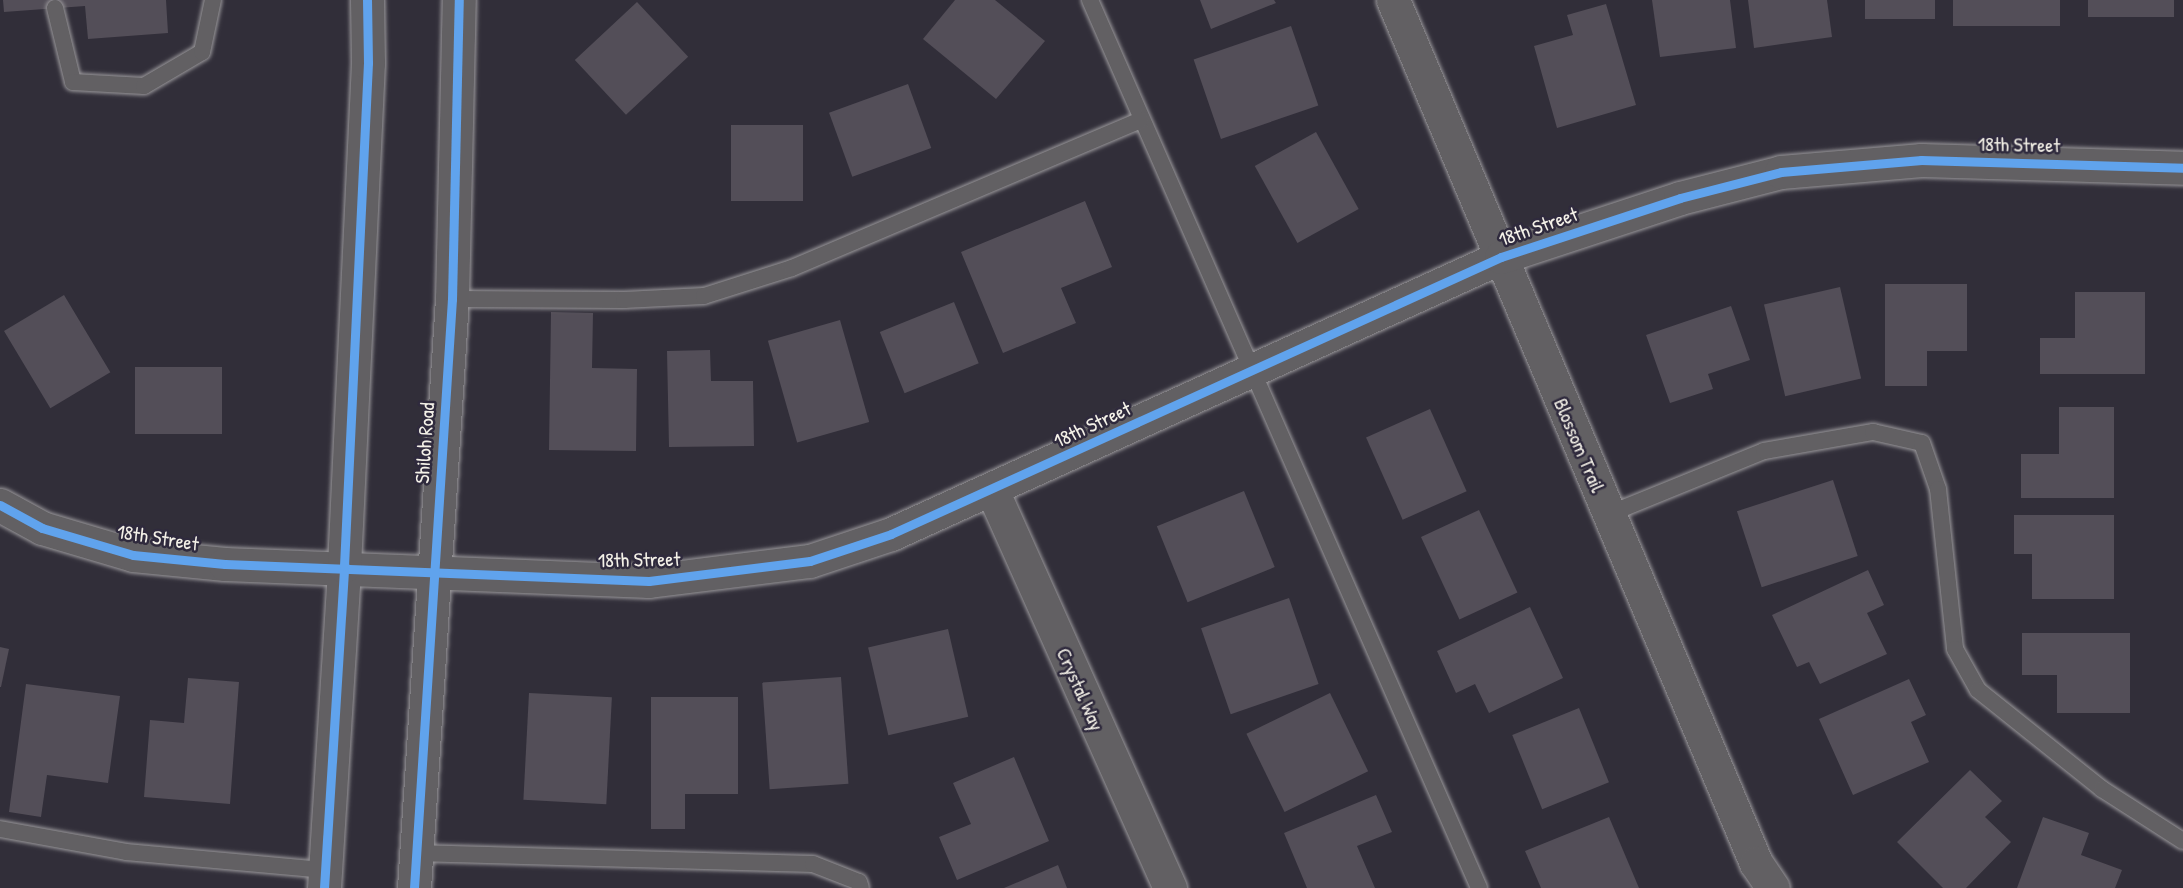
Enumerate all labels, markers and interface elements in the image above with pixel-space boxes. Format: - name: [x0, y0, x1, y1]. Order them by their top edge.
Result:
- street label: 18th Street: [1978, 131, 2060, 157]
- street label: 18th Street: [1495, 201, 1581, 251]
- street label: Blossom Trail: [1549, 394, 1611, 496]
- street label: 18th Street: [1050, 396, 1134, 452]
- street label: Shiloh Road: [409, 402, 439, 484]
- street label: 18th Street: [115, 519, 201, 555]
- street label: 18th Street: [598, 546, 680, 572]
- street label: Crystal Way: [1052, 644, 1110, 734]

